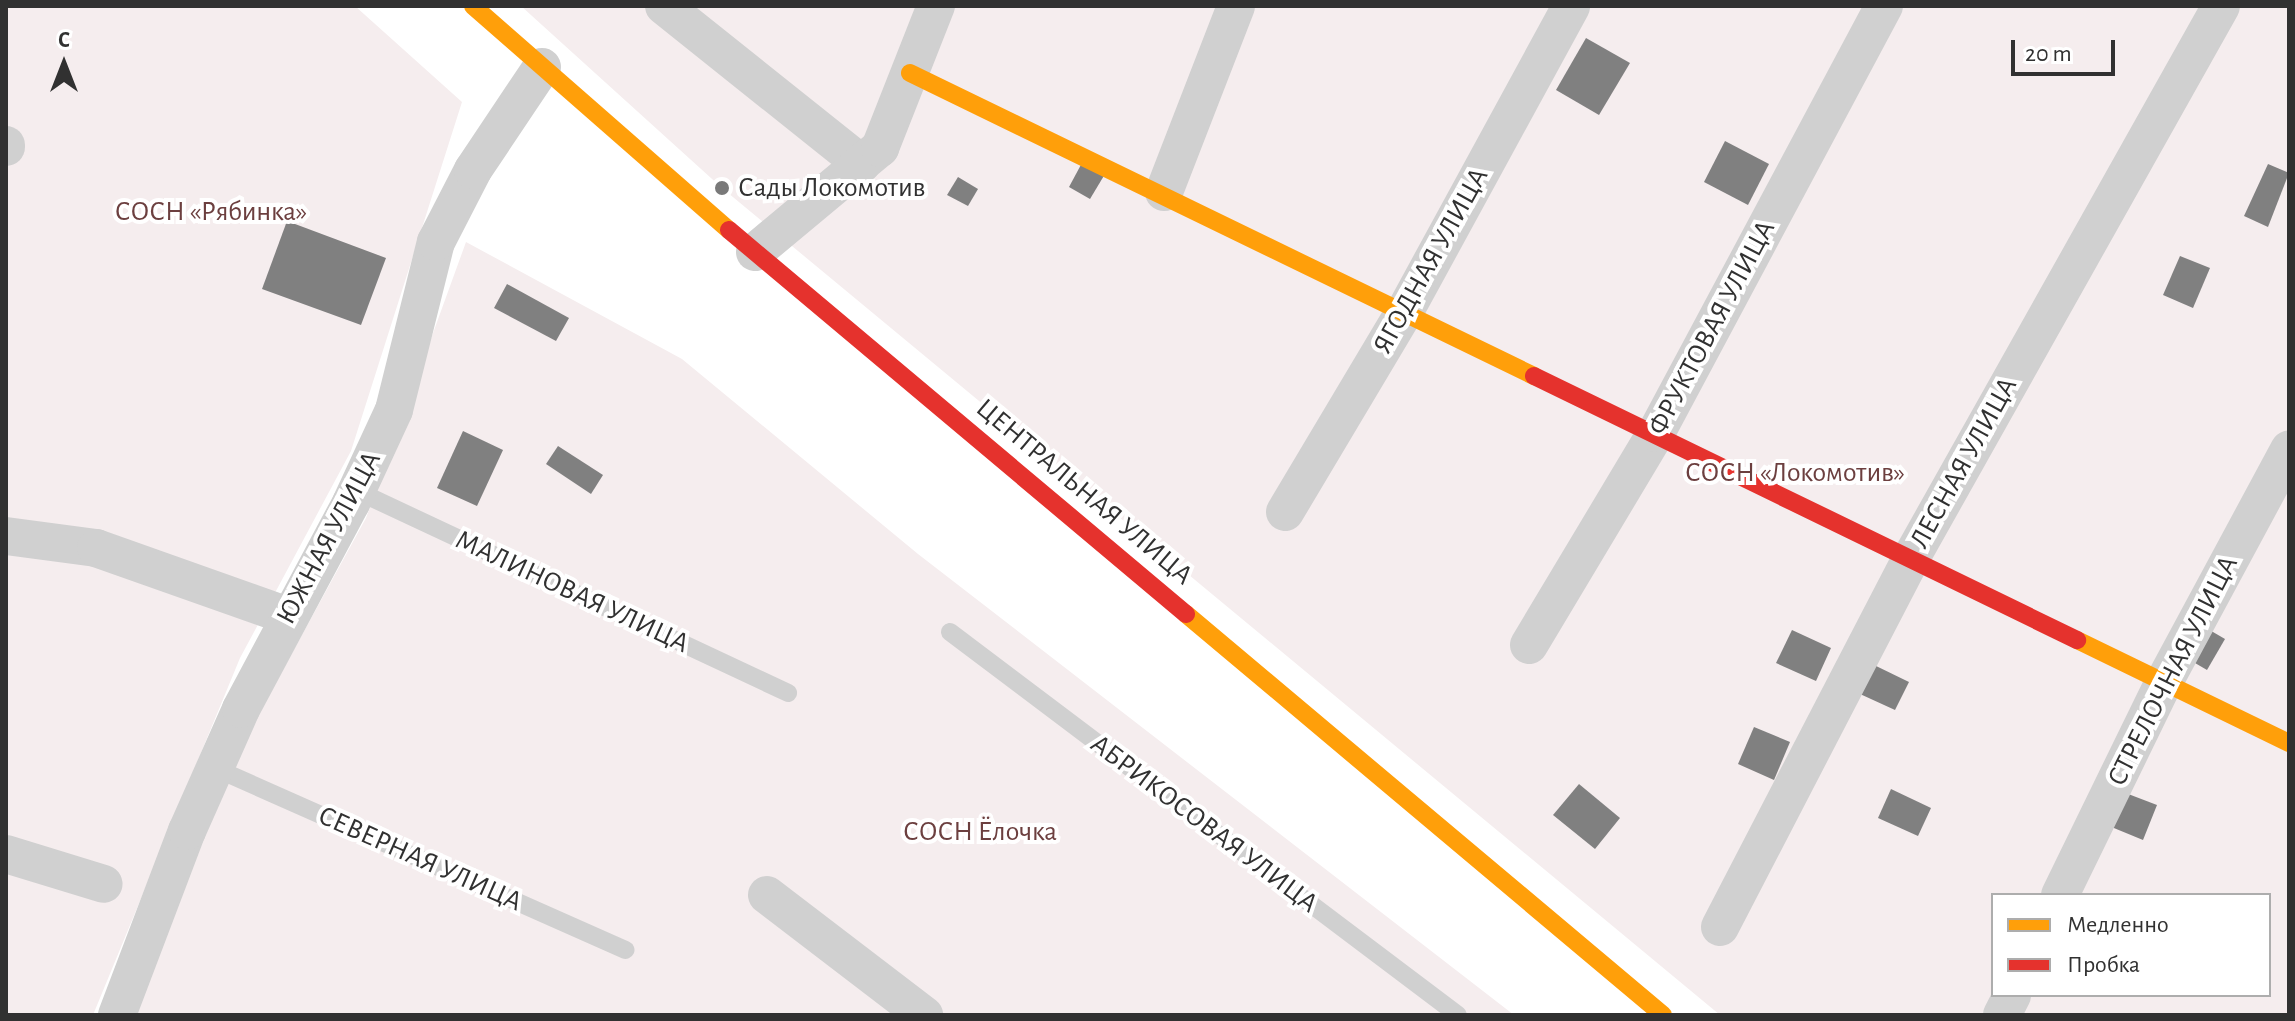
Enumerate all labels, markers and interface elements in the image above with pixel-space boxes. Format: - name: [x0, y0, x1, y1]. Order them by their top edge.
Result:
- north arrow: [24, 24, 104, 104]
- scale bar: [2015, 24, 2119, 74]
- text: С: [58, 29, 70, 51]
- text: 20 m: [2025, 42, 2072, 66]
- street label: ЯГОДНАЯ УЛИЦА: [1366, 162, 1496, 360]
- place label: Сады Локомотив: [738, 171, 925, 205]
- marker: Сады Локомотив: [713, 179, 731, 197]
- park label: СОСН «Рябинка»: [115, 195, 307, 229]
- street label: ФРУКТОВАЯ УЛИЦА: [1641, 215, 1783, 441]
- street label: ЛЕСНАЯ УЛИЦА: [1903, 372, 2025, 554]
- street label: ЦЕНТРАЛЬНАЯ УЛИЦА: [969, 392, 1199, 592]
- street label: ЮЖНАЯ УЛИЦА: [269, 446, 389, 630]
- park label: СОСН «Локомотив»: [1685, 456, 1905, 490]
- street label: МАЛИНОВАЯ УЛИЦА: [450, 523, 694, 661]
- street label: СТРЕЛОЧНАЯ УЛИЦА: [2100, 550, 2246, 792]
- street label: АБРИКОСОВАЯ УЛИЦА: [1084, 727, 1324, 921]
- street label: СЕВЕРНАЯ УЛИЦА: [313, 799, 527, 919]
- park label: СОСН Ёлочка: [903, 815, 1057, 849]
- legend: [1991, 893, 2271, 997]
- text: Медленно: [2067, 913, 2169, 937]
- text: Пробка: [2067, 953, 2140, 977]

